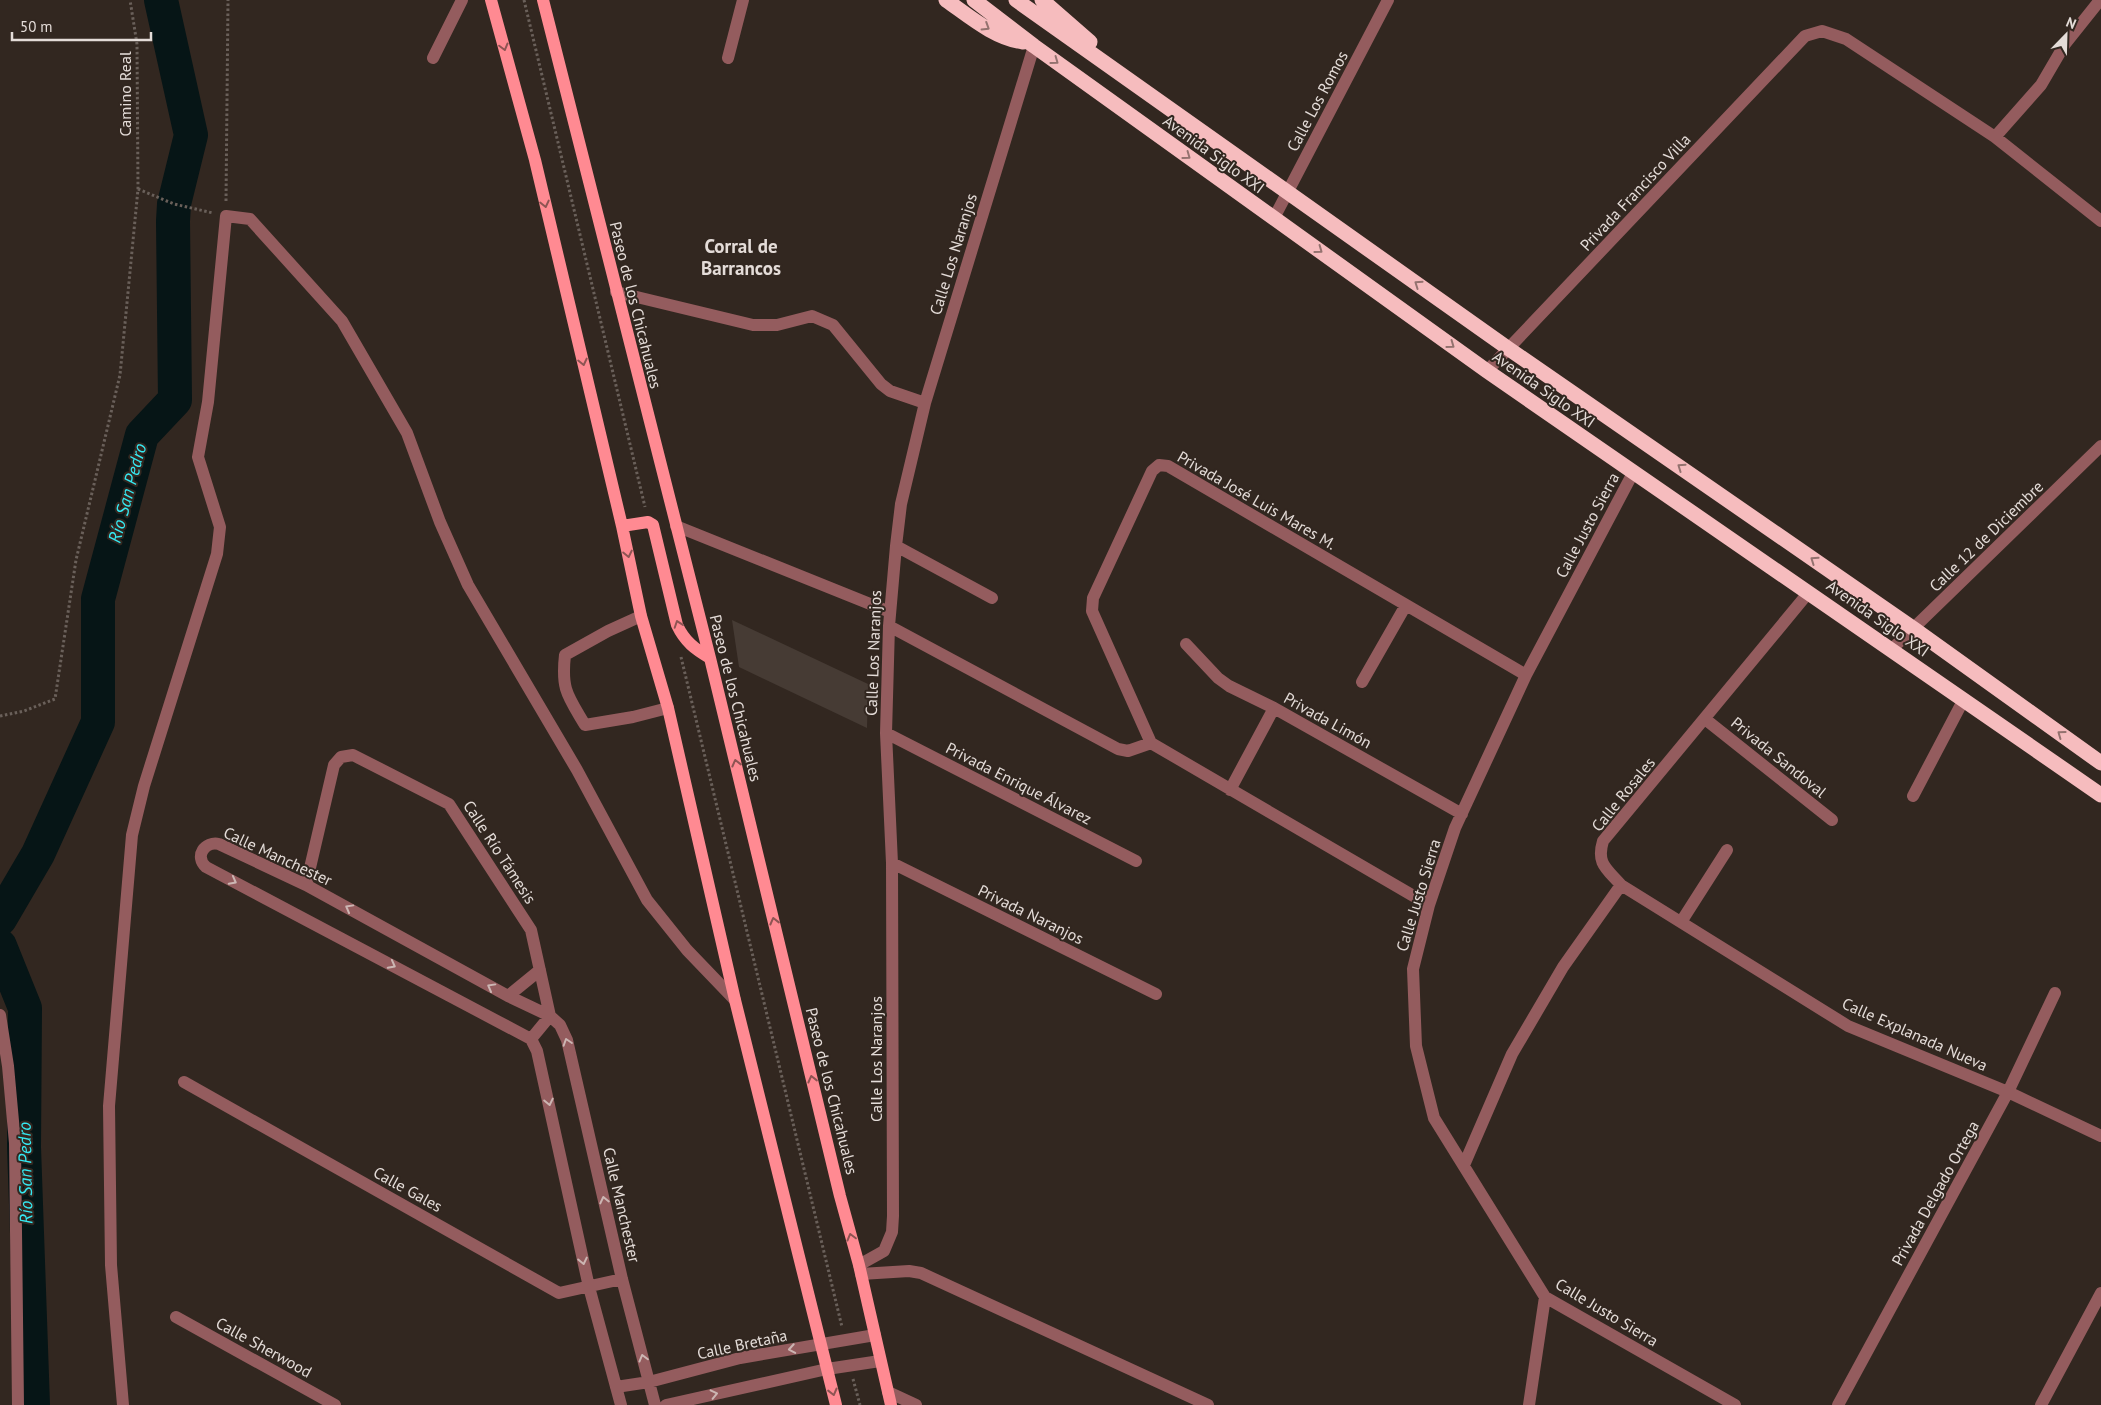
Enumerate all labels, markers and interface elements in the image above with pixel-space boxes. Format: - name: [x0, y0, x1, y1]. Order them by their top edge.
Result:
- scale bar: [12, 10, 151, 42]
- north arrow: [2041, 10, 2091, 60]
- text: N: [2063, 13, 2079, 33]
- text: 50 m: [20, 17, 53, 36]
- one-way arrow: [981, 20, 990, 30]
- one-way arrow: [498, 42, 508, 51]
- street label: Calle Los Romos: [1282, 47, 1352, 155]
- street label: Camino Real: [115, 51, 135, 137]
- one-way arrow: [1049, 55, 1059, 64]
- street label: Avenida Siglo XXI: [1159, 110, 1269, 198]
- street label: Privada Francisco Villa: [1575, 129, 1695, 255]
- one-way arrow: [1181, 150, 1191, 159]
- street label: Calle Los Naranjos: [925, 191, 981, 317]
- one-way arrow: [539, 200, 550, 209]
- street label: Paseo de los Chicahuales: [606, 219, 666, 391]
- district label: Corral de Barrancos: [701, 234, 781, 280]
- one-way arrow: [1313, 244, 1323, 253]
- one-way arrow: [1415, 281, 1424, 290]
- one-way arrow: [1445, 339, 1455, 348]
- street label: Avenida Siglo XXI: [1489, 346, 1599, 432]
- one-way arrow: [577, 358, 588, 367]
- water label: Río San Pedro: [103, 441, 151, 545]
- street label: Privada José Luis Mares M.: [1174, 446, 1340, 554]
- one-way arrow: [1677, 464, 1687, 473]
- street label: Calle Justo Sierra: [1551, 469, 1623, 581]
- street label: Calle 12 de Diciembre: [1925, 476, 2047, 596]
- one-way arrow: [622, 550, 633, 559]
- one-way arrow: [1811, 556, 1820, 566]
- street label: Avenida Siglo XXI: [1823, 575, 1933, 661]
- street label: Calle Los Naranjos: [861, 589, 885, 716]
- street label: Paseo de los Chicahuales: [706, 612, 766, 784]
- one-way arrow: [674, 620, 684, 629]
- street label: Privada Limón: [1281, 688, 1375, 752]
- street label: Privada Sandoval: [1727, 712, 1831, 802]
- one-way arrow: [2058, 731, 2067, 740]
- street label: Privada Enrique Álvarez: [943, 738, 1095, 828]
- street label: Calle Rosales: [1587, 753, 1659, 835]
- one-way arrow: [731, 759, 742, 768]
- street label: Calle Río Támesis: [459, 797, 541, 908]
- street label: Calle Manchester: [221, 822, 336, 890]
- street label: Calle Justo Sierra: [1391, 836, 1445, 954]
- one-way arrow: [228, 875, 237, 885]
- street label: Privada Naranjos: [975, 880, 1087, 948]
- one-way arrow: [345, 904, 354, 914]
- one-way arrow: [769, 917, 780, 926]
- one-way arrow: [387, 959, 396, 969]
- one-way arrow: [488, 983, 497, 993]
- street label: Calle Explanada Nueva: [1839, 993, 1991, 1075]
- street label: Calle Los Naranjos: [866, 996, 886, 1122]
- street label: Paseo de los Chicahuales: [802, 1005, 862, 1177]
- one-way arrow: [562, 1038, 572, 1047]
- one-way arrow: [807, 1075, 818, 1084]
- one-way arrow: [543, 1098, 553, 1106]
- street label: Privada Delgado Ortega: [1887, 1117, 1983, 1269]
- water label: Río San Pedro: [13, 1122, 37, 1224]
- street label: Calle Manchester: [599, 1145, 645, 1265]
- street label: Calle Gales: [370, 1162, 446, 1216]
- one-way arrow: [599, 1196, 610, 1204]
- one-way arrow: [847, 1233, 857, 1241]
- one-way arrow: [578, 1256, 588, 1265]
- street label: Calle Justo Sierra: [1552, 1273, 1662, 1351]
- street label: Calle Sherwood: [212, 1312, 316, 1382]
- street label: Calle Bretaña: [695, 1325, 789, 1363]
- one-way arrow: [788, 1344, 797, 1354]
- one-way arrow: [638, 1353, 649, 1362]
- one-way arrow: [827, 1387, 838, 1396]
- one-way arrow: [709, 1389, 718, 1400]

